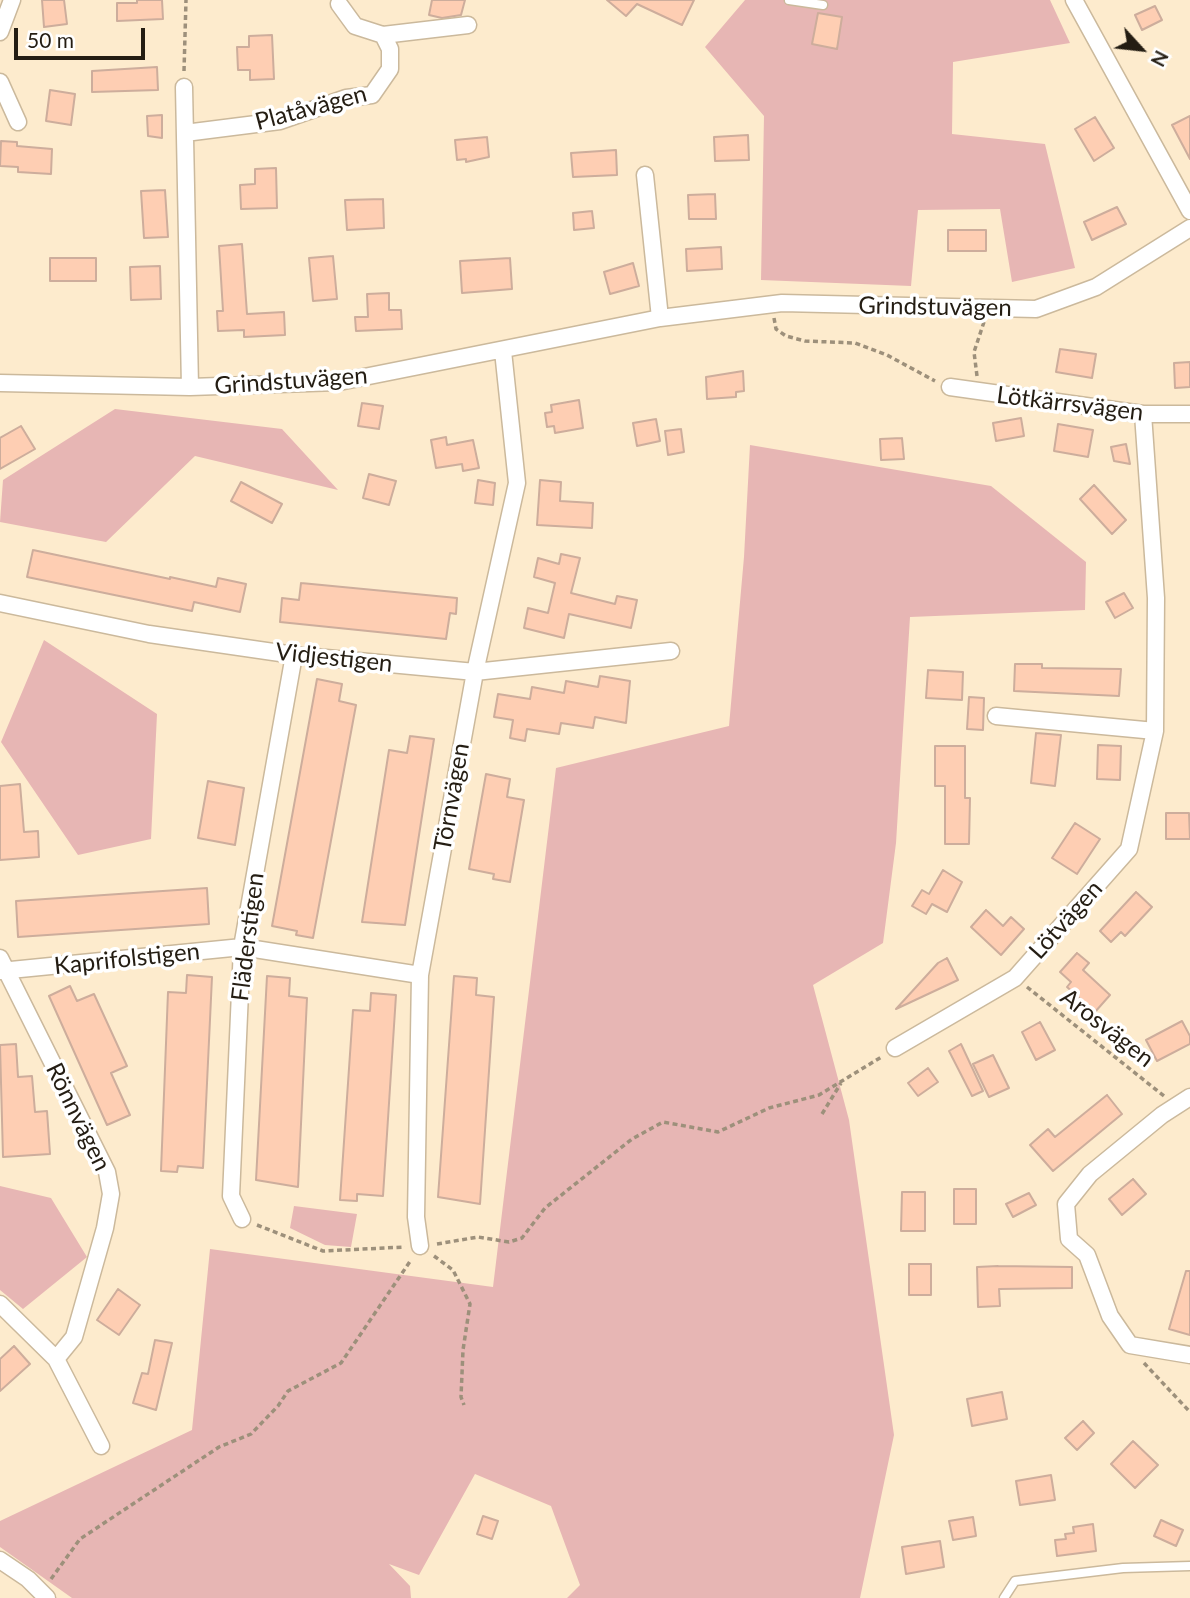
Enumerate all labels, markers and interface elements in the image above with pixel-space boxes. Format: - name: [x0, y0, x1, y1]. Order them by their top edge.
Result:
- scale bar: [18, 14, 149, 58]
- north arrow: [1106, 14, 1176, 84]
- text: 50 m: [27, 27, 74, 52]
- text: N: [1147, 47, 1174, 70]
- street label: Platåvägen: [252, 79, 370, 137]
- street label: Grindstuvägen: [858, 291, 1012, 323]
- street label: Grindstuvägen: [213, 361, 369, 401]
- street label: Lötkärrsvägen: [995, 381, 1145, 427]
- street label: Vidjestigen: [274, 638, 394, 678]
- street label: Törnvägen: [428, 741, 476, 853]
- street label: Fläderstigen: [226, 871, 270, 1003]
- street label: Lötvägen: [1023, 875, 1109, 965]
- street label: Kaprifolstigen: [53, 937, 201, 981]
- street label: Arosvägen: [1055, 983, 1159, 1073]
- street label: Rönnvägen: [39, 1058, 117, 1176]

